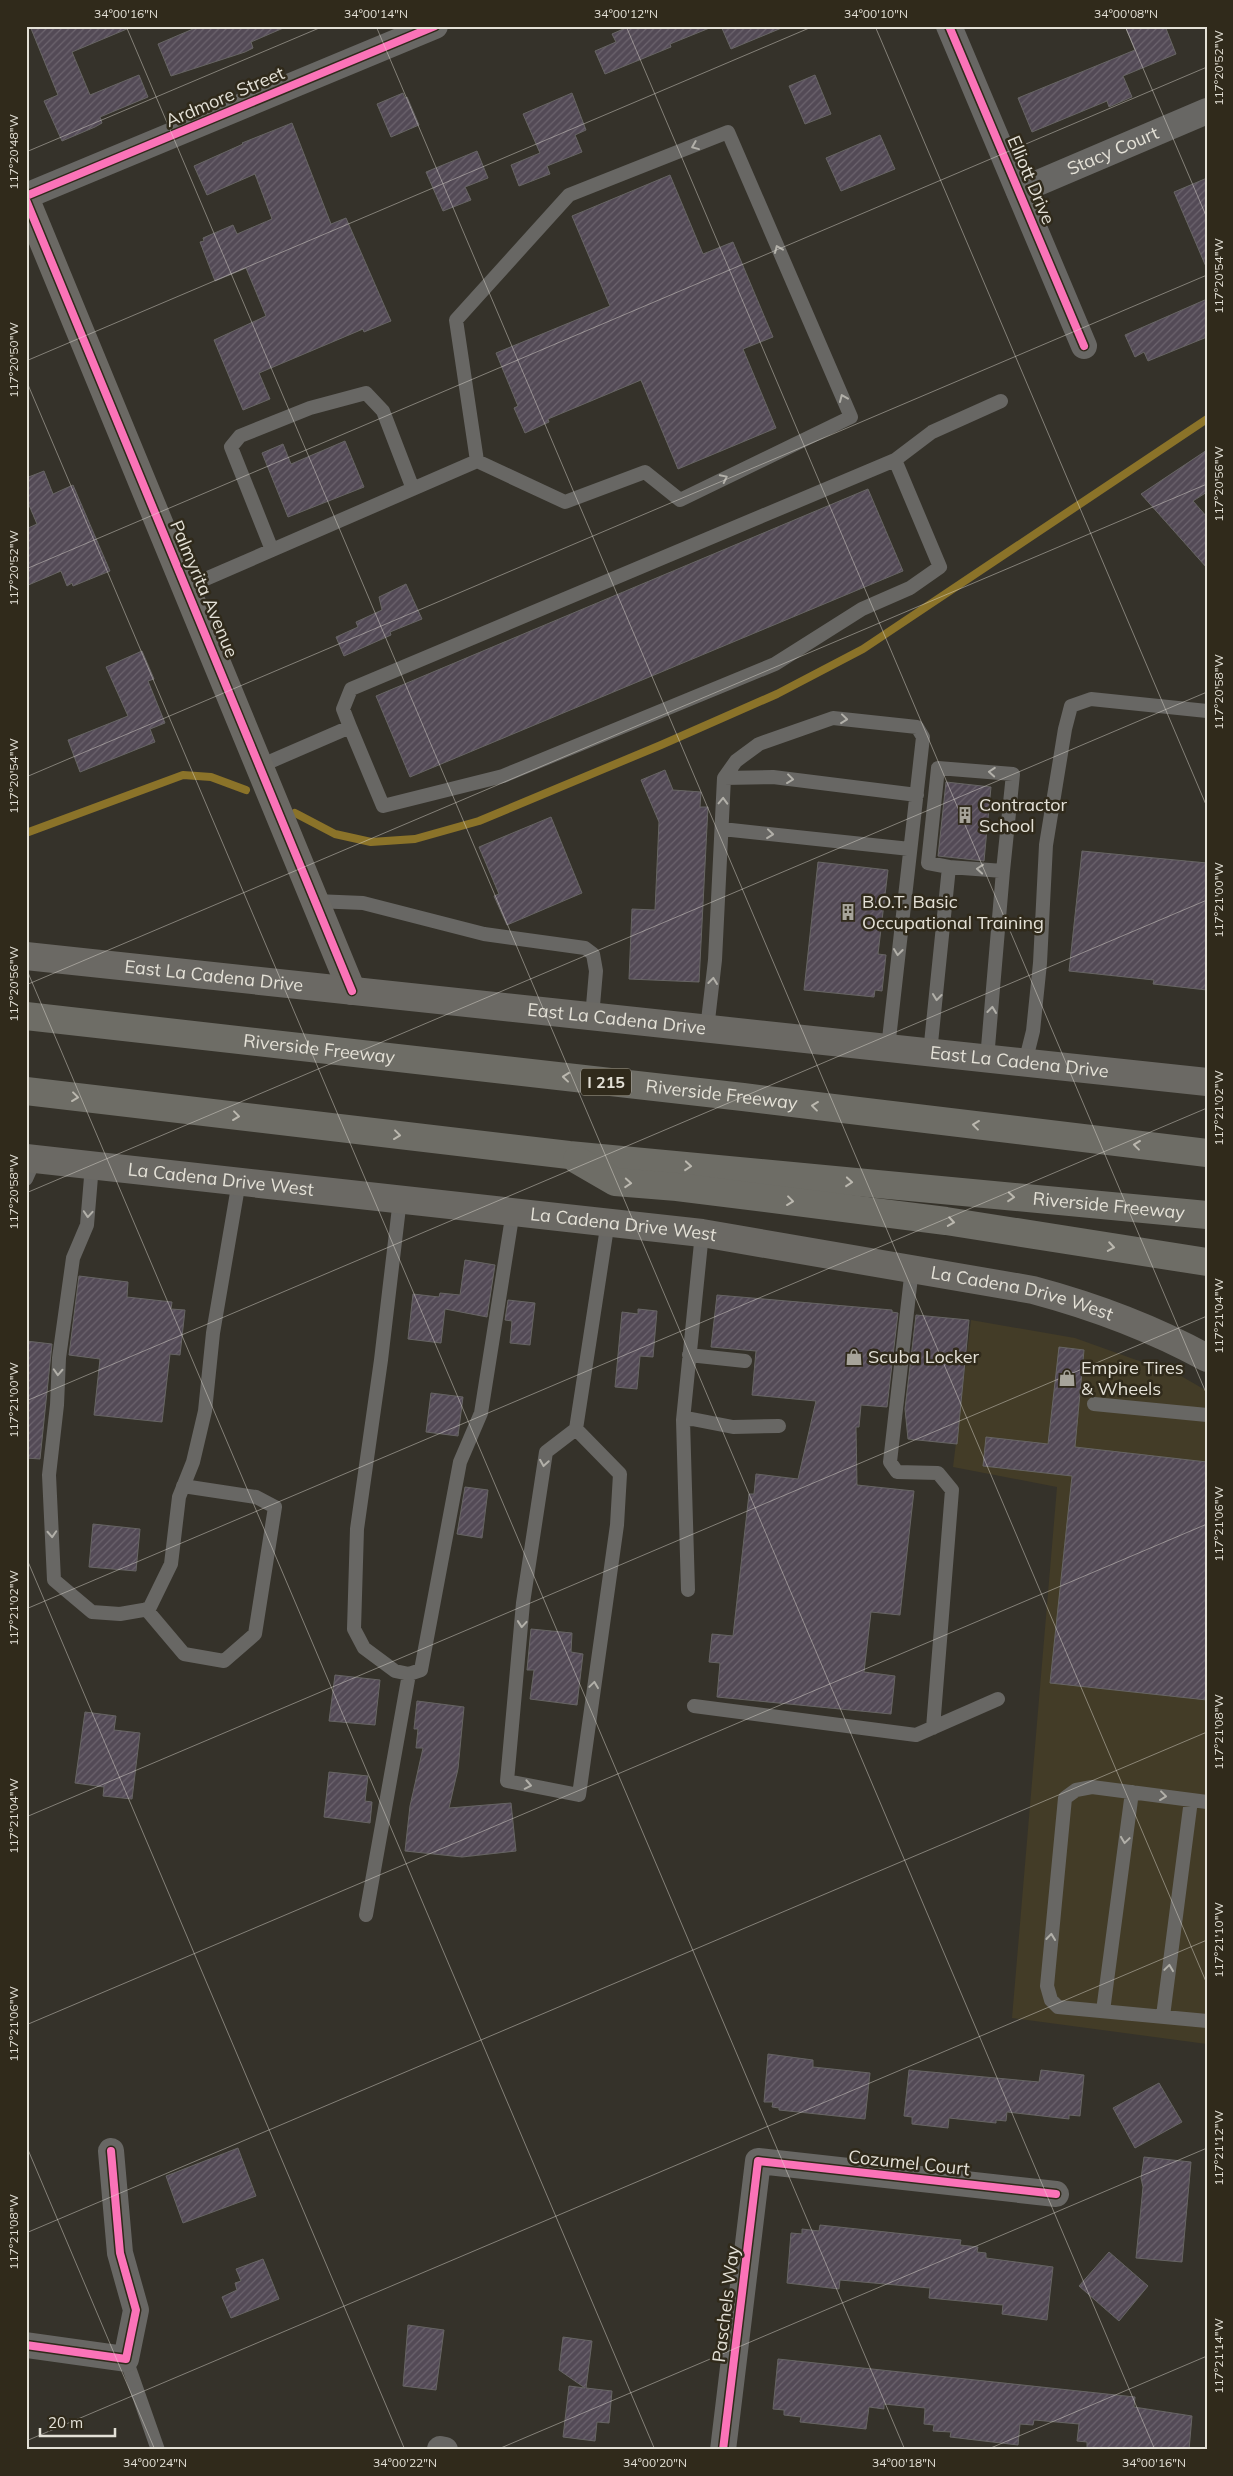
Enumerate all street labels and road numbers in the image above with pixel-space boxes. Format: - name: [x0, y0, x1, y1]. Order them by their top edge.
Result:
- street label: Ardmore Street: [162, 61, 288, 132]
- street label: Stacy Court: [1063, 121, 1162, 180]
- street label: Elliott Drive: [1002, 132, 1060, 228]
- street label: Palmyrita Avenue: [165, 517, 244, 661]
- street label: East La Cadena Drive: [124, 955, 304, 997]
- street label: East La Cadena Drive: [526, 998, 707, 1039]
- street label: Riverside Freeway: [242, 1029, 397, 1069]
- street label: East La Cadena Drive: [929, 1041, 1110, 1082]
- road number: I 215: [581, 1068, 631, 1096]
- street label: Riverside Freeway: [645, 1074, 799, 1115]
- street label: La Cadena Drive West: [127, 1157, 315, 1201]
- street label: Riverside Freeway: [1032, 1187, 1186, 1224]
- street label: La Cadena Drive West: [529, 1202, 718, 1246]
- street label: La Cadena Drive West: [929, 1261, 1117, 1326]
- street label: Cozumel Court: [847, 2145, 971, 2180]
- street label: Paschels Way: [707, 2244, 744, 2364]

